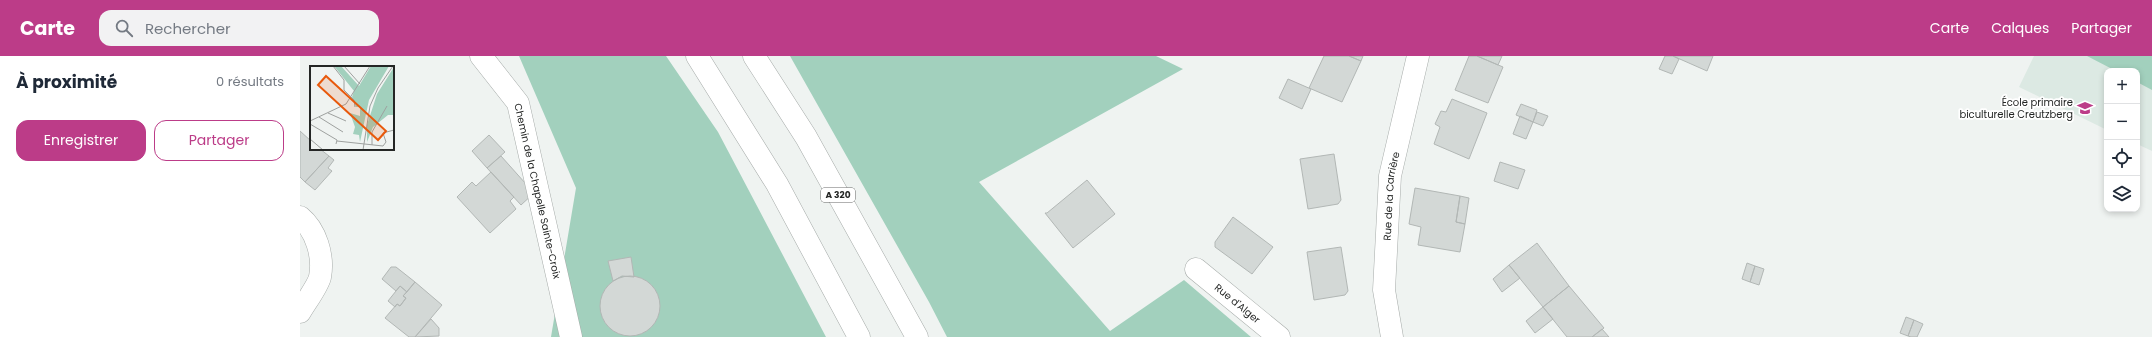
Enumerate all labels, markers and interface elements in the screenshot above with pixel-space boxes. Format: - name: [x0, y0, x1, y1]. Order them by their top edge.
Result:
- search box: [99, 10, 379, 46]
- text: Carte: [20, 15, 75, 42]
- icon: search: [113, 17, 135, 39]
- text: Rechercher: [145, 18, 231, 39]
- text: Carte: [1930, 18, 1969, 38]
- text: Calques: [1991, 18, 2049, 38]
- text: Partager: [2071, 18, 2132, 38]
- inset map: [310, 66, 394, 150]
- map controls: [2104, 68, 2140, 212]
- button: +: [2104, 68, 2140, 104]
- text: À proximité: [16, 70, 117, 94]
- text: 0 résultats: [216, 72, 284, 91]
- place label: École primaire biculturelle Creutzberg: [1959, 95, 2073, 122]
- school or university icon: École primaire biculturelle Creutzberg: [2076, 99, 2094, 117]
- street label: Chemin de la Chapelle Sainte-Croix: [510, 102, 565, 280]
- button: −: [2104, 104, 2140, 140]
- button: Enregistrer: [16, 120, 146, 161]
- button: Partager: [154, 120, 284, 161]
- button: locate: [2104, 140, 2140, 176]
- street label: Rue de la Carrière: [1380, 150, 1403, 241]
- button: layers: [2104, 176, 2140, 212]
- road number: A 320: [821, 188, 855, 202]
- street label: Rue d'Alger: [1211, 280, 1264, 327]

